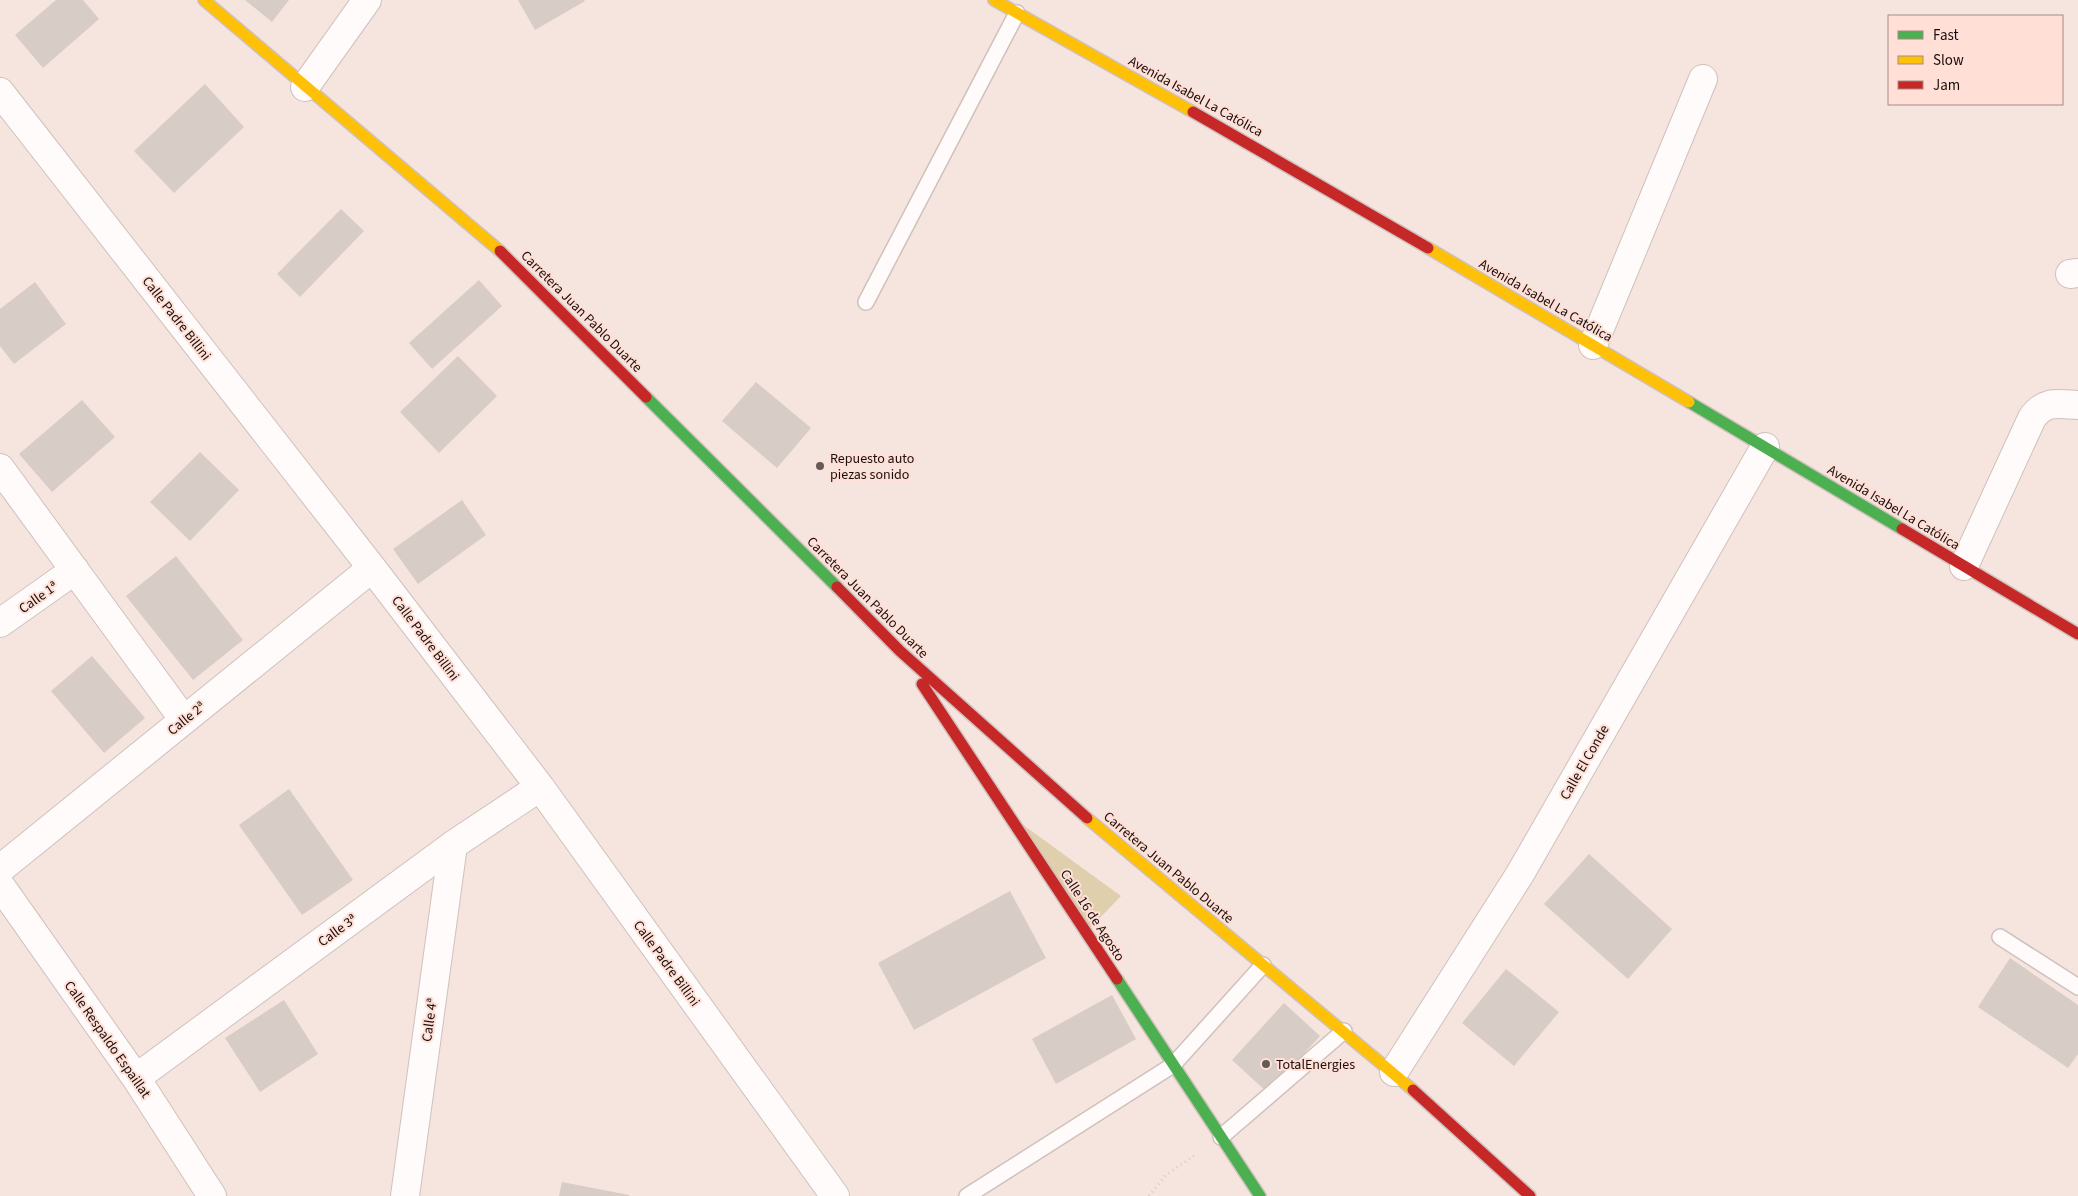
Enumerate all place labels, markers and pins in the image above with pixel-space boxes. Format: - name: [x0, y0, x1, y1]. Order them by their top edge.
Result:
- place label: Repuesto auto piezas sonido: [830, 449, 914, 485]
- marker: Repuesto auto piezas sonido: [814, 460, 826, 472]
- place label: TotalEnergies: [1276, 1055, 1355, 1075]
- marker: TotalEnergies: [1260, 1058, 1272, 1070]

